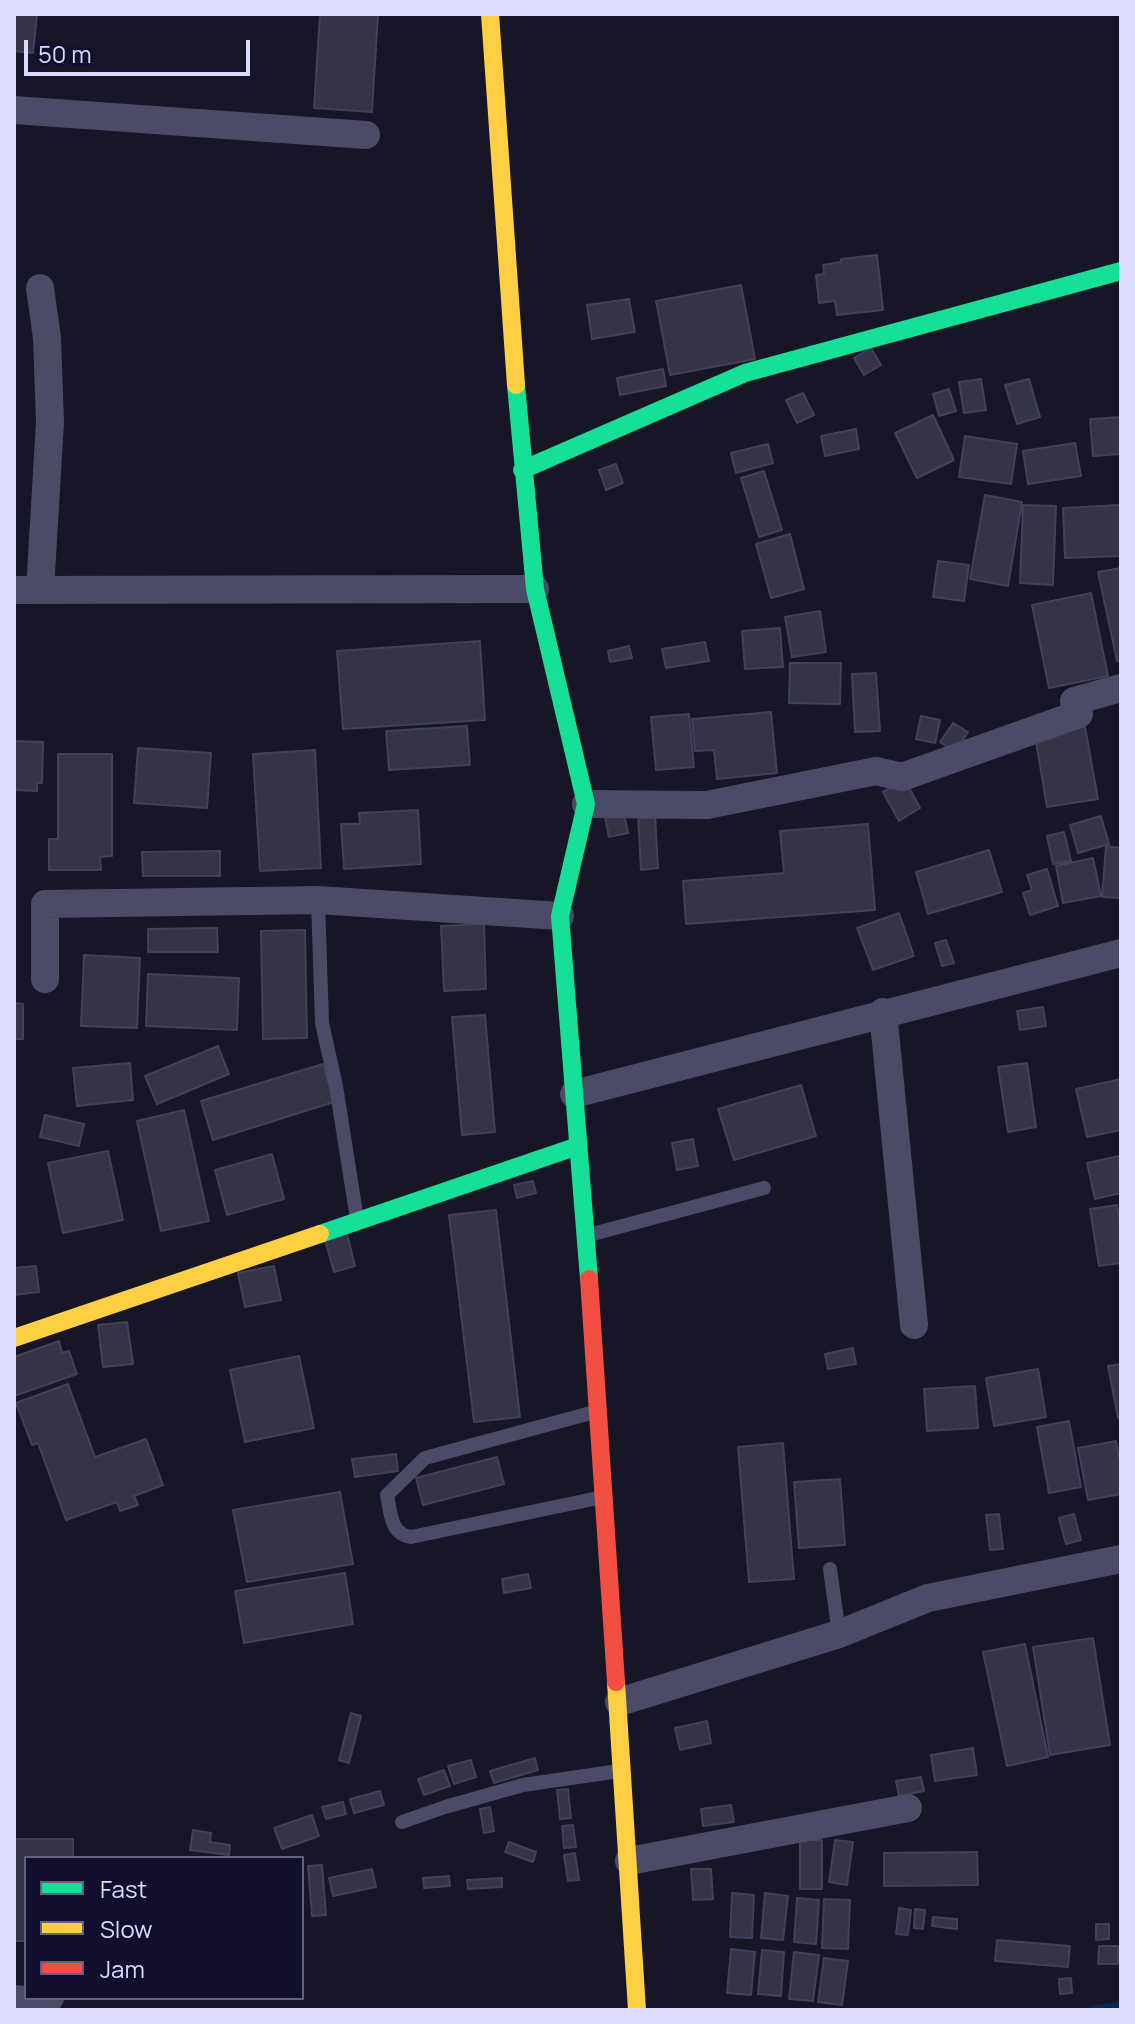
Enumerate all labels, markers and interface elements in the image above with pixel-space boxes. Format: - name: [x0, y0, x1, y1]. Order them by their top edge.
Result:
- scale bar: [28, 24, 254, 74]
- text: 50 m: [38, 37, 92, 70]
- legend: [24, 1856, 304, 2000]
- text: Fast: [100, 1872, 147, 1905]
- text: Slow: [100, 1912, 153, 1945]
- text: Jam: [100, 1952, 145, 1985]

